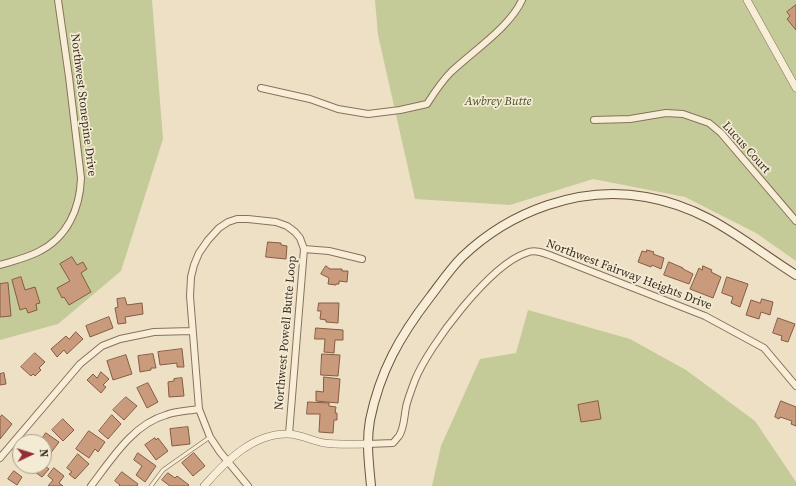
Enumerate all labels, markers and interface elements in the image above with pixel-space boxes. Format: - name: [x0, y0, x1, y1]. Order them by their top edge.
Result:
- street label: Northwest Stonepine Drive: [67, 33, 99, 177]
- park label: Awbrey Butte: [465, 95, 531, 109]
- street label: Lucus Court: [719, 119, 773, 177]
- street label: Northwest Fairway Heights Drive: [544, 237, 714, 313]
- street label: Northwest Powell Butte Loop: [272, 255, 300, 411]
- north arrow: [12, 434, 52, 474]
- text: N: [36, 449, 51, 458]

